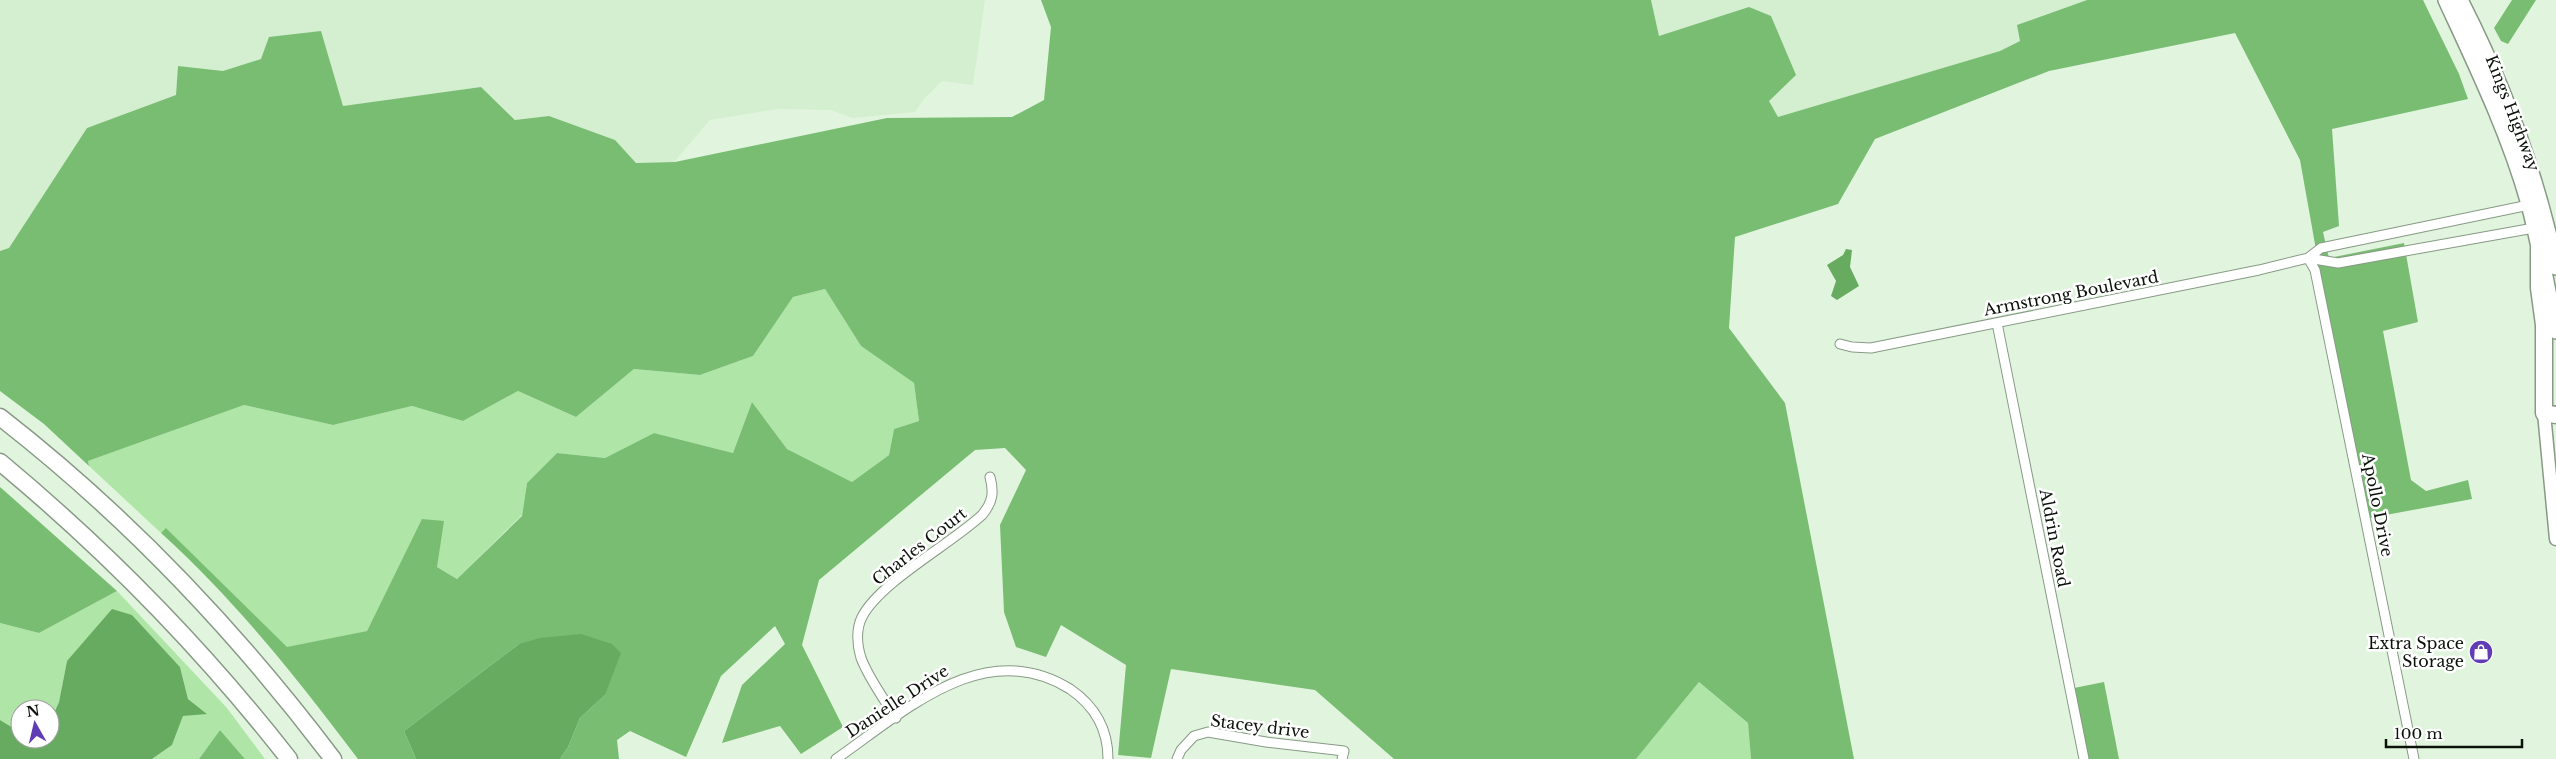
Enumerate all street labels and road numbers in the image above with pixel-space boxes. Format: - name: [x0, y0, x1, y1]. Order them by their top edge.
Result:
- street label: Kings Highway: [2482, 52, 2545, 175]
- street label: Armstrong Boulevard: [1981, 266, 2160, 320]
- street label: Apollo Drive: [2358, 451, 2398, 558]
- street label: Aldrin Road: [2035, 486, 2074, 589]
- street label: Charles Court: [868, 503, 970, 589]
- street label: Danielle Drive: [842, 660, 952, 742]
- street label: Stacey drive: [1209, 710, 1311, 742]

